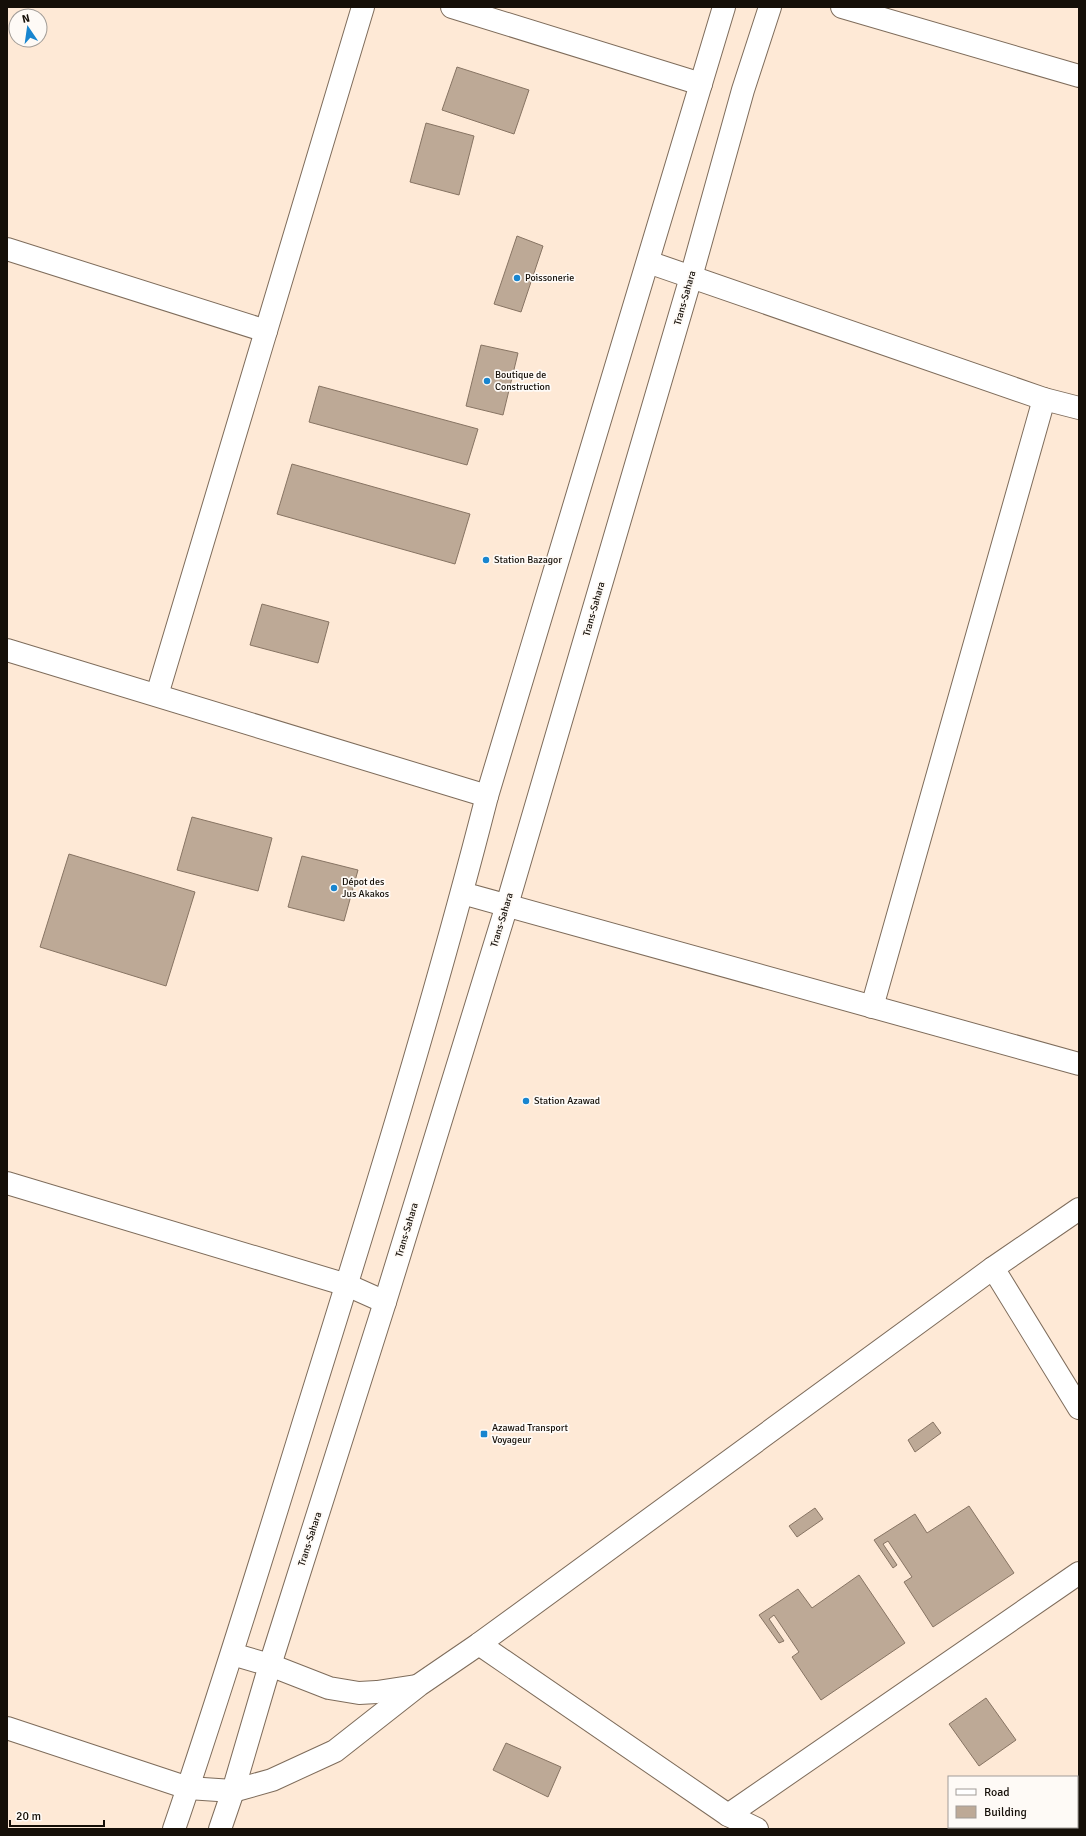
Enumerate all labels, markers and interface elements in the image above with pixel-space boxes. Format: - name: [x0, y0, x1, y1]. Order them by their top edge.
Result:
- north arrow: [8, 8, 48, 48]
- text: N: [21, 12, 31, 26]
- street label: Trans-Sahara: [671, 269, 699, 327]
- place label: Poissonerie: [525, 272, 574, 284]
- marker: Poissonerie: [512, 273, 522, 283]
- place label: Boutique de Construction: [495, 369, 550, 393]
- marker: Boutique de Construction: [482, 376, 492, 386]
- place label: Station Bazagor: [494, 554, 562, 566]
- marker: Station Bazagor: [481, 555, 491, 565]
- street label: Trans-Sahara: [580, 580, 608, 638]
- place label: Dépot des Jus Akakos: [342, 876, 390, 900]
- marker: Dépot des Jus Akakos: [329, 883, 339, 893]
- street label: Trans-Sahara: [488, 891, 516, 949]
- place label: Station Azawad: [534, 1095, 600, 1107]
- marker: Station Azawad: [521, 1096, 531, 1106]
- street label: Trans-Sahara: [393, 1201, 421, 1259]
- place label: Azawad Transport Voyageur: [492, 1422, 569, 1446]
- marker: Azawad Transport Voyageur: [479, 1429, 489, 1439]
- street label: Trans-Sahara: [296, 1510, 324, 1568]
- legend: [948, 1776, 1078, 1828]
- text: Road: [984, 1785, 1010, 1800]
- scale bar: [10, 1802, 104, 1828]
- text: Building: [984, 1805, 1027, 1820]
- text: 20 m: [16, 1809, 41, 1824]

